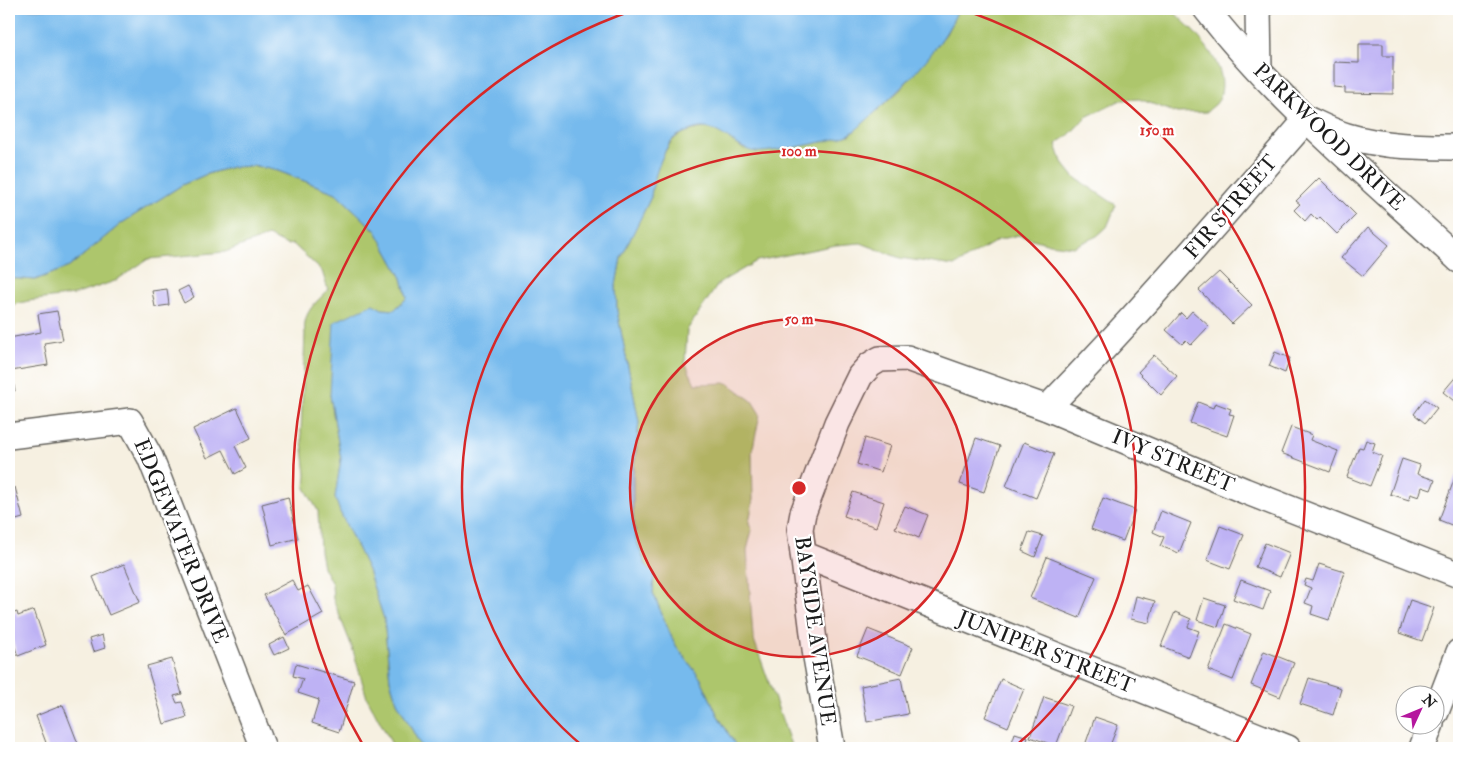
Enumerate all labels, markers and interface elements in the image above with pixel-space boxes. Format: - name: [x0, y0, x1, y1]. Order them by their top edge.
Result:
- street label: PARKWOOD DRIVE: [1247, 57, 1411, 217]
- text: 150 m: [1140, 121, 1174, 140]
- text: 100 m: [781, 142, 817, 161]
- street label: FIR STREET: [1178, 149, 1284, 265]
- text: 50 m: [785, 310, 814, 329]
- street label: IVY STREET: [1108, 423, 1239, 499]
- street label: EDGEWATER DRIVE: [128, 435, 234, 647]
- centre of rings: [790, 479, 808, 497]
- street label: BAYSIDE AVENUE: [788, 535, 842, 727]
- street label: JUNIPER STREET: [953, 604, 1139, 700]
- north arrow: [1396, 684, 1446, 734]
- text: N: [1418, 690, 1440, 712]

